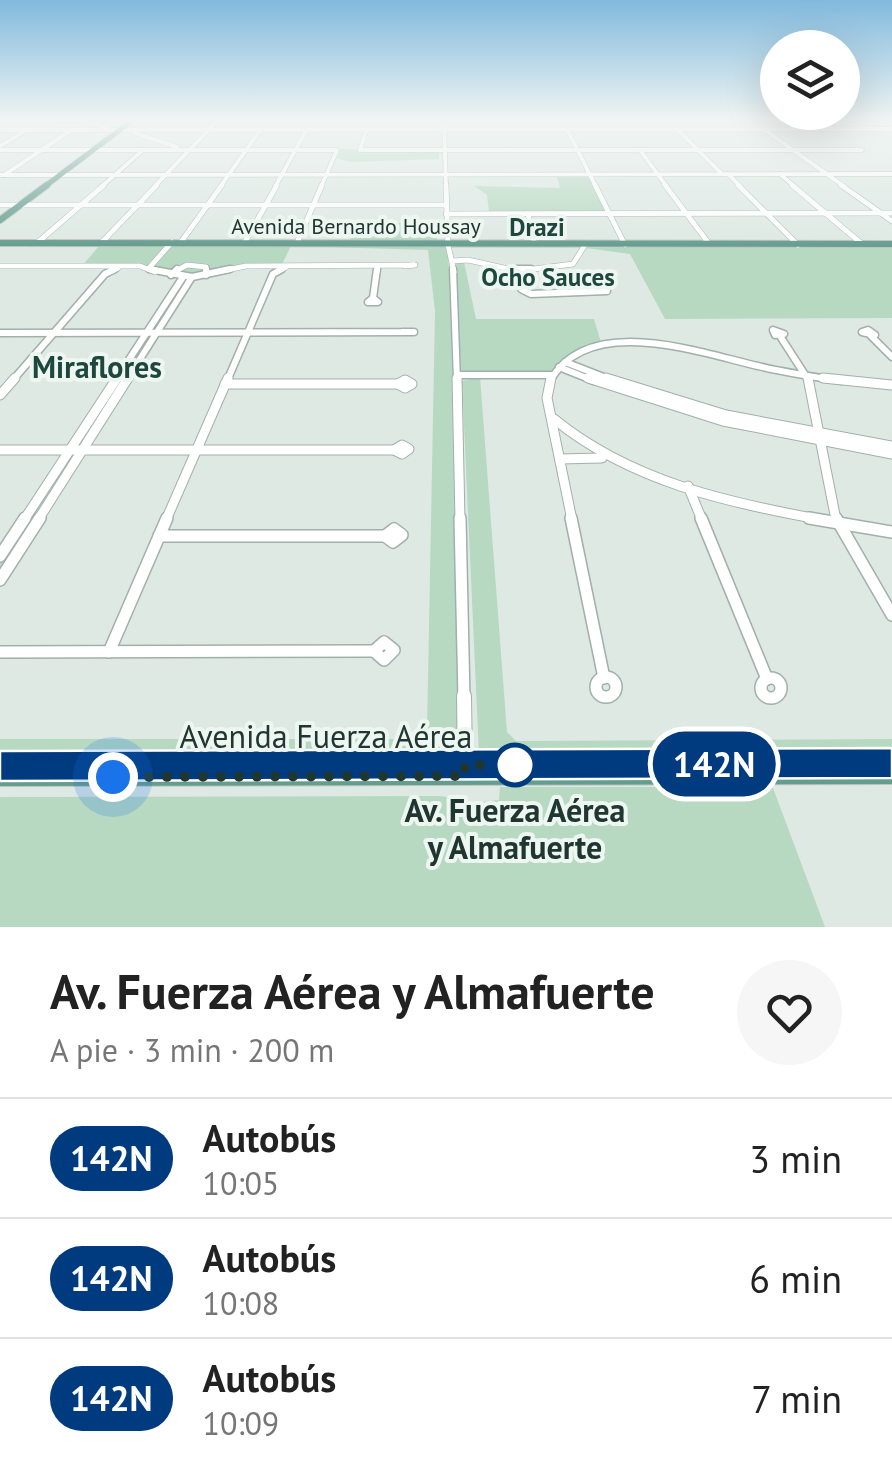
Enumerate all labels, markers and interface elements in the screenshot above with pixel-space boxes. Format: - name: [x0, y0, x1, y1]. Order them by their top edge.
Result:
- map controls: [760, 30, 860, 130]
- button: layers: [760, 30, 860, 130]
- district label: Drazi: [509, 211, 565, 243]
- street label: Avenida Bernardo Houssay: [231, 212, 482, 240]
- district label: Ocho Sauces: [481, 261, 615, 293]
- district label: Miraflores: [32, 347, 162, 386]
- street label: Avenida Fuerza Aérea: [180, 715, 472, 757]
- line badge: 142N: [644, 732, 784, 796]
- text: 142N: [673, 741, 755, 787]
- marker: Av. Fuerza Aérea y Almafuerte: [494, 744, 536, 786]
- your location: [88, 752, 138, 802]
- place label: Av. Fuerza Aérea y Almafuerte: [405, 789, 626, 868]
- text: Av. Fuerza Aérea y Almafuerte: [50, 960, 655, 1022]
- button: heart: [737, 960, 842, 1065]
- text: A pie · 3 min · 200 m: [50, 1029, 334, 1071]
- text: Autobús: [203, 1113, 336, 1162]
- text: 3 min: [749, 1134, 842, 1183]
- text: 142N: [70, 1135, 153, 1181]
- text: 10:05: [203, 1162, 279, 1204]
- text: Autobús: [203, 1233, 336, 1282]
- text: 6 min: [749, 1254, 842, 1303]
- text: 142N: [70, 1255, 153, 1301]
- text: 10:08: [203, 1282, 279, 1324]
- text: Autobús: [203, 1353, 336, 1402]
- text: 7 min: [751, 1374, 842, 1423]
- text: 142N: [70, 1375, 153, 1421]
- text: 10:09: [203, 1402, 279, 1444]

